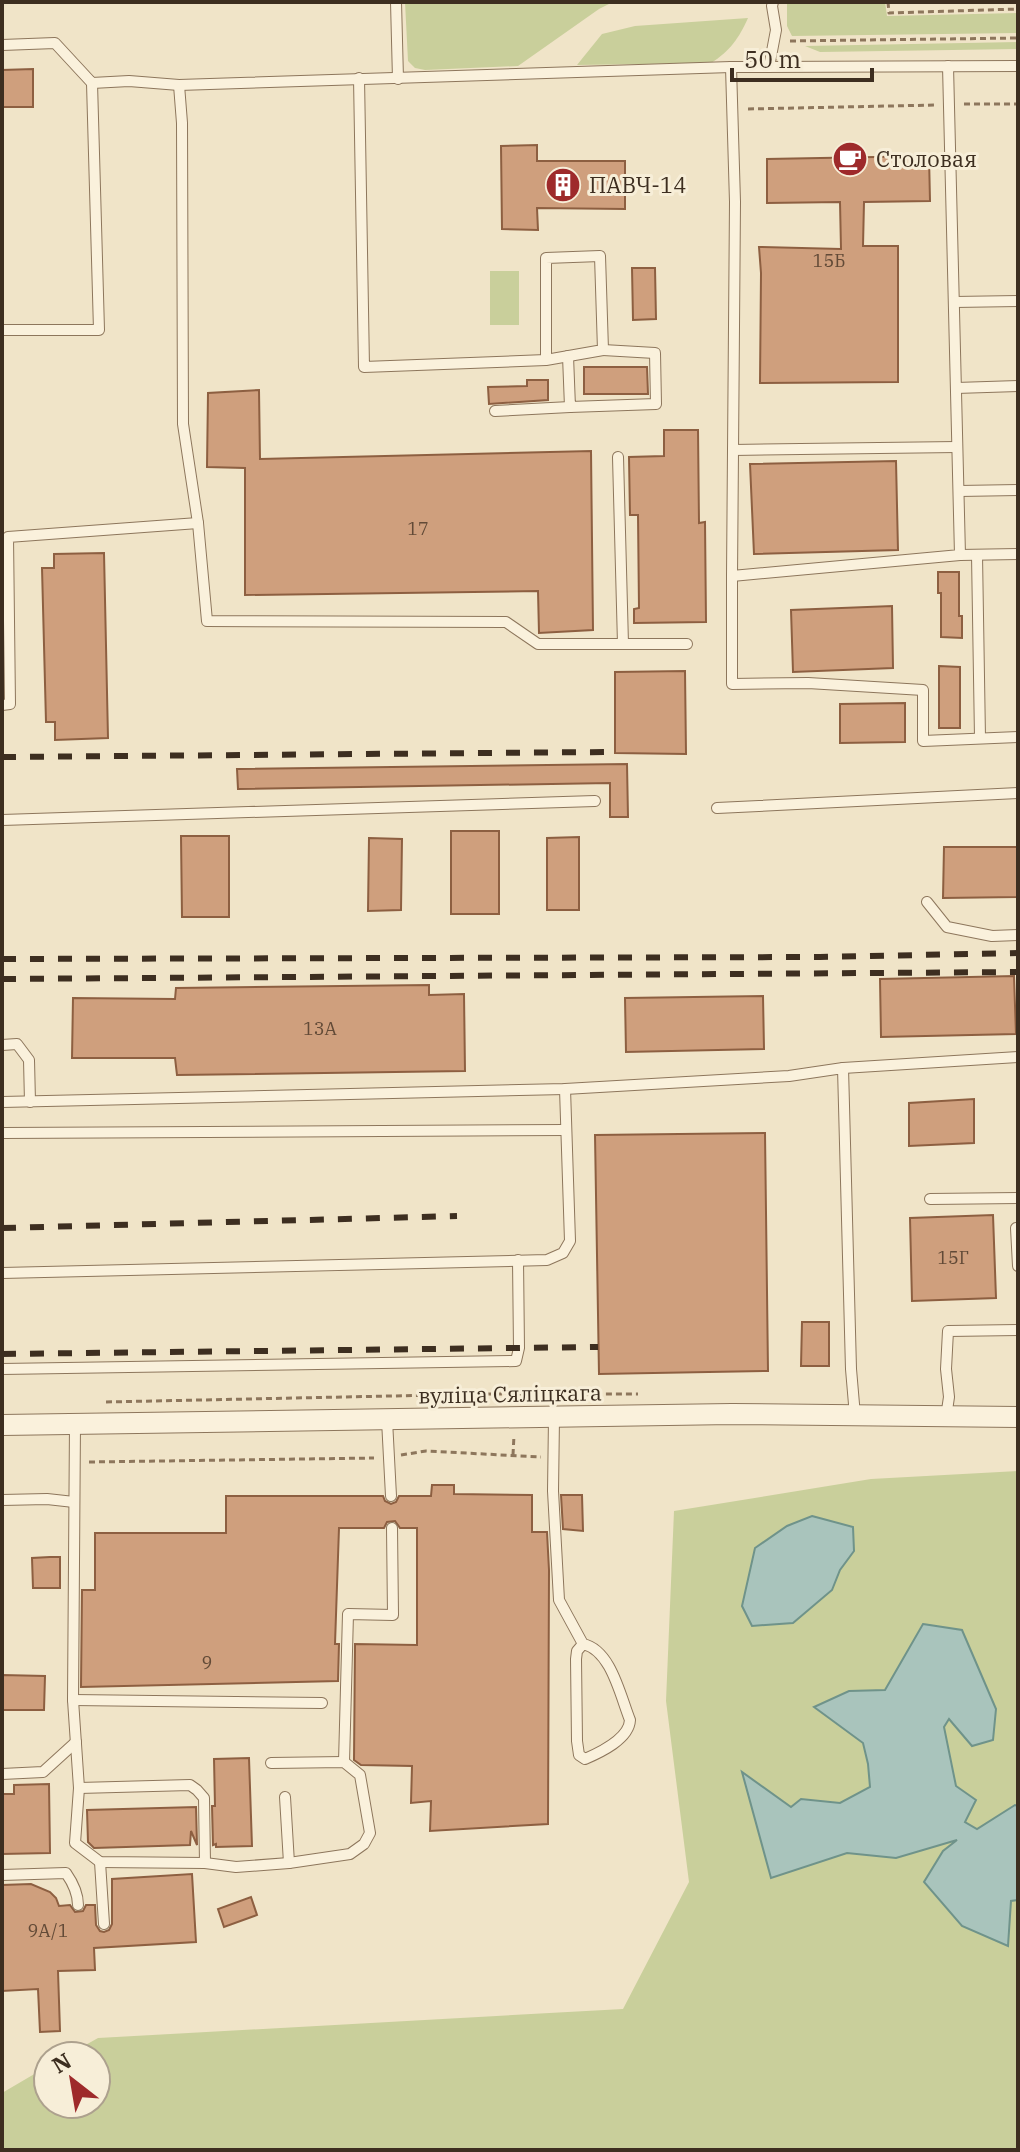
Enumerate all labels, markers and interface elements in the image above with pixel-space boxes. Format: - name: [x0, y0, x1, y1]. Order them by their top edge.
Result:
- scale bar: [732, 32, 872, 82]
- text: 50 m: [744, 43, 801, 75]
- cafe icon: Столовая: [831, 140, 869, 178]
- place label: Столовая: [876, 144, 977, 173]
- building icon: ПАВЧ-14: [544, 166, 582, 204]
- place label: ПАВЧ-14: [589, 170, 686, 199]
- house number: 15Б: [813, 249, 845, 272]
- house number: 17: [407, 517, 429, 540]
- house number: 13А: [303, 1017, 338, 1040]
- house number: 15Г: [937, 1246, 969, 1269]
- street label: вуліца Сяліцкага: [418, 1377, 602, 1410]
- house number: 9: [202, 1651, 212, 1674]
- house number: 9А/1: [28, 1919, 68, 1942]
- north arrow: [32, 2040, 112, 2120]
- text: N: [47, 2046, 76, 2079]

